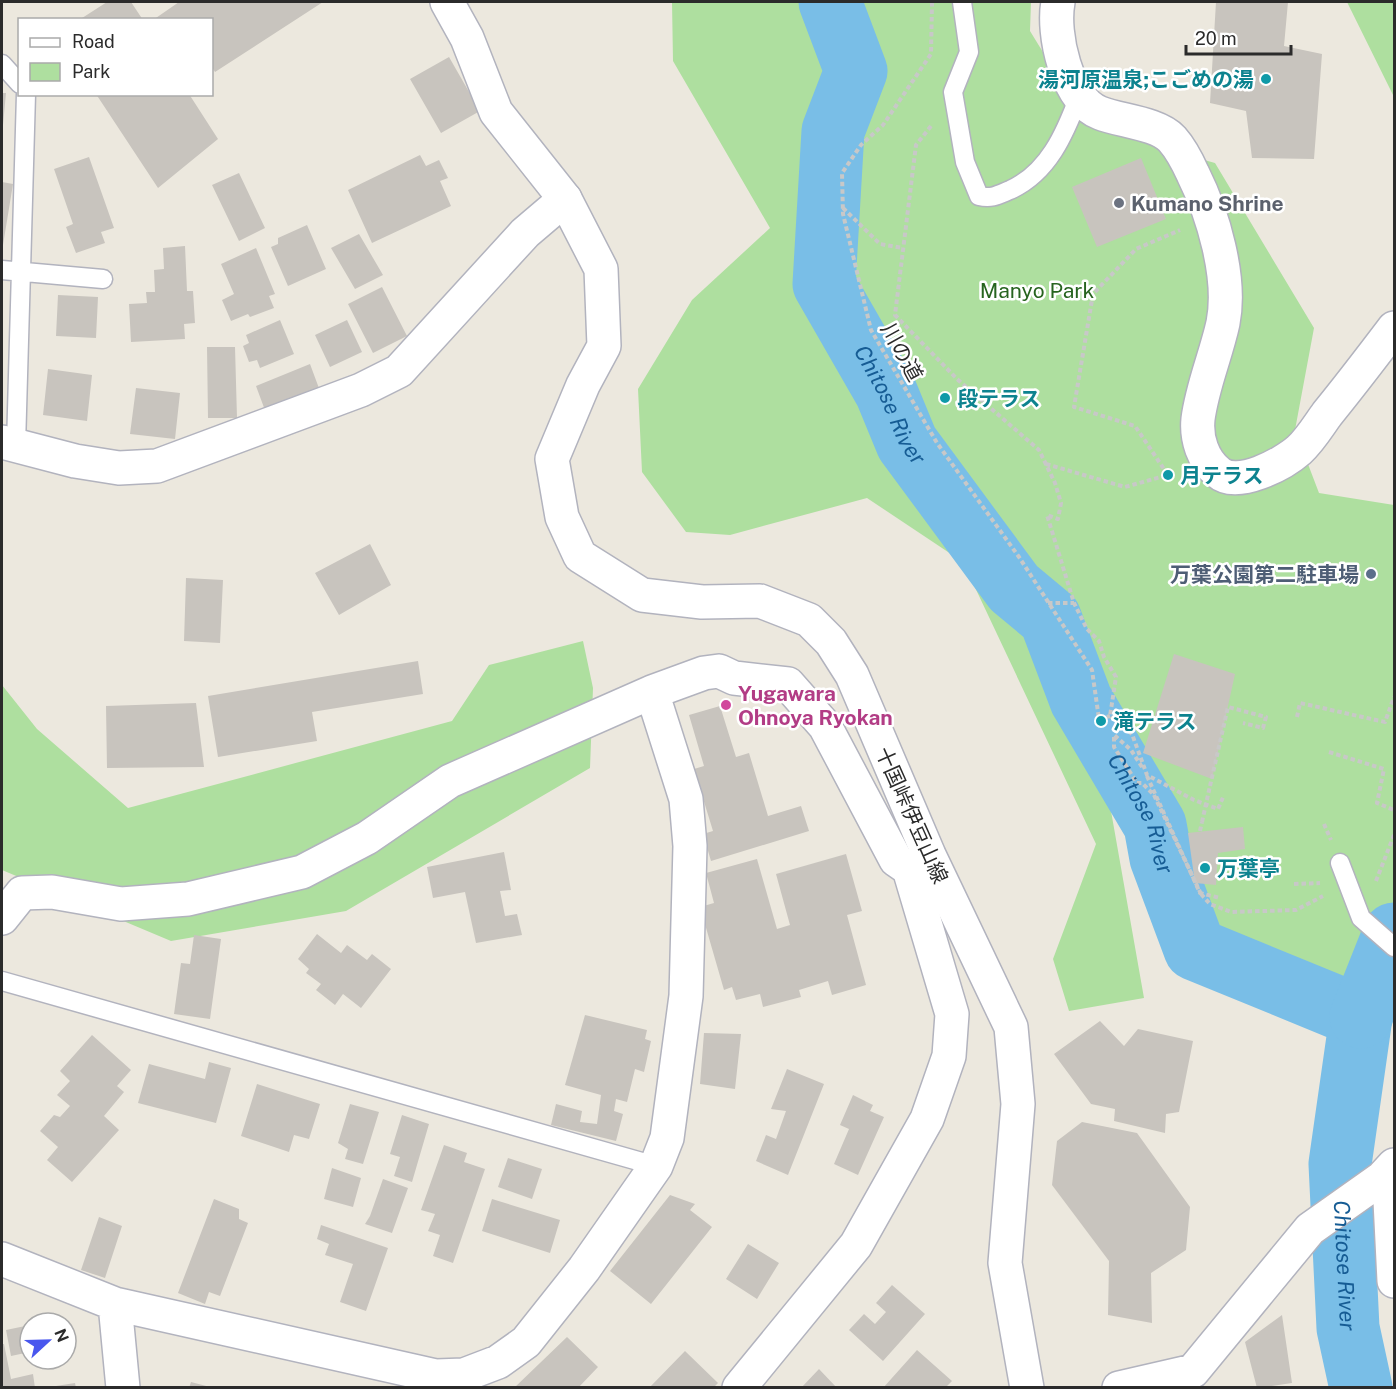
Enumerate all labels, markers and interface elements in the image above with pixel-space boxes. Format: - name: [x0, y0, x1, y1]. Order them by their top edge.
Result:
- legend: [18, 18, 213, 96]
- scale bar: [1186, 18, 1291, 56]
- text: 20 m: [1195, 28, 1237, 49]
- text: Road: [72, 31, 115, 52]
- text: Park: [72, 61, 110, 82]
- place label: 湯河原温泉;こごめの湯: [1038, 67, 1254, 92]
- marker: 湯河原温泉;こごめの湯: [1259, 72, 1273, 86]
- place label: Kumano Shrine: [1131, 191, 1284, 216]
- marker: Kumano Shrine: [1112, 196, 1126, 210]
- park label: Manyo Park: [980, 278, 1094, 303]
- street label: 川の道: [876, 318, 928, 386]
- water label: Chitose River: [849, 340, 932, 470]
- place label: 段テラス: [957, 386, 1041, 411]
- marker: 段テラス: [938, 391, 952, 405]
- place label: 月テラス: [1180, 463, 1264, 488]
- marker: 月テラス: [1161, 468, 1175, 482]
- place label: 万葉公園第二駐車場: [1170, 562, 1359, 587]
- marker: 万葉公園第二駐車場: [1364, 567, 1378, 581]
- place label: Yugawara Ohnoya Ryokan: [738, 681, 893, 730]
- marker: Yugawara Ohnoya Ryokan: [719, 698, 733, 712]
- place label: 滝テラス: [1113, 709, 1197, 734]
- marker: 滝テラス: [1094, 714, 1108, 728]
- street label: 十国峠伊豆山線: [871, 743, 953, 887]
- water label: Chitose River: [1102, 748, 1179, 878]
- place label: 万葉亭: [1217, 856, 1280, 881]
- marker: 万葉亭: [1198, 861, 1212, 875]
- water label: Chitose River: [1329, 1200, 1361, 1332]
- north arrow: [18, 1311, 78, 1371]
- text: N: [50, 1326, 73, 1345]

